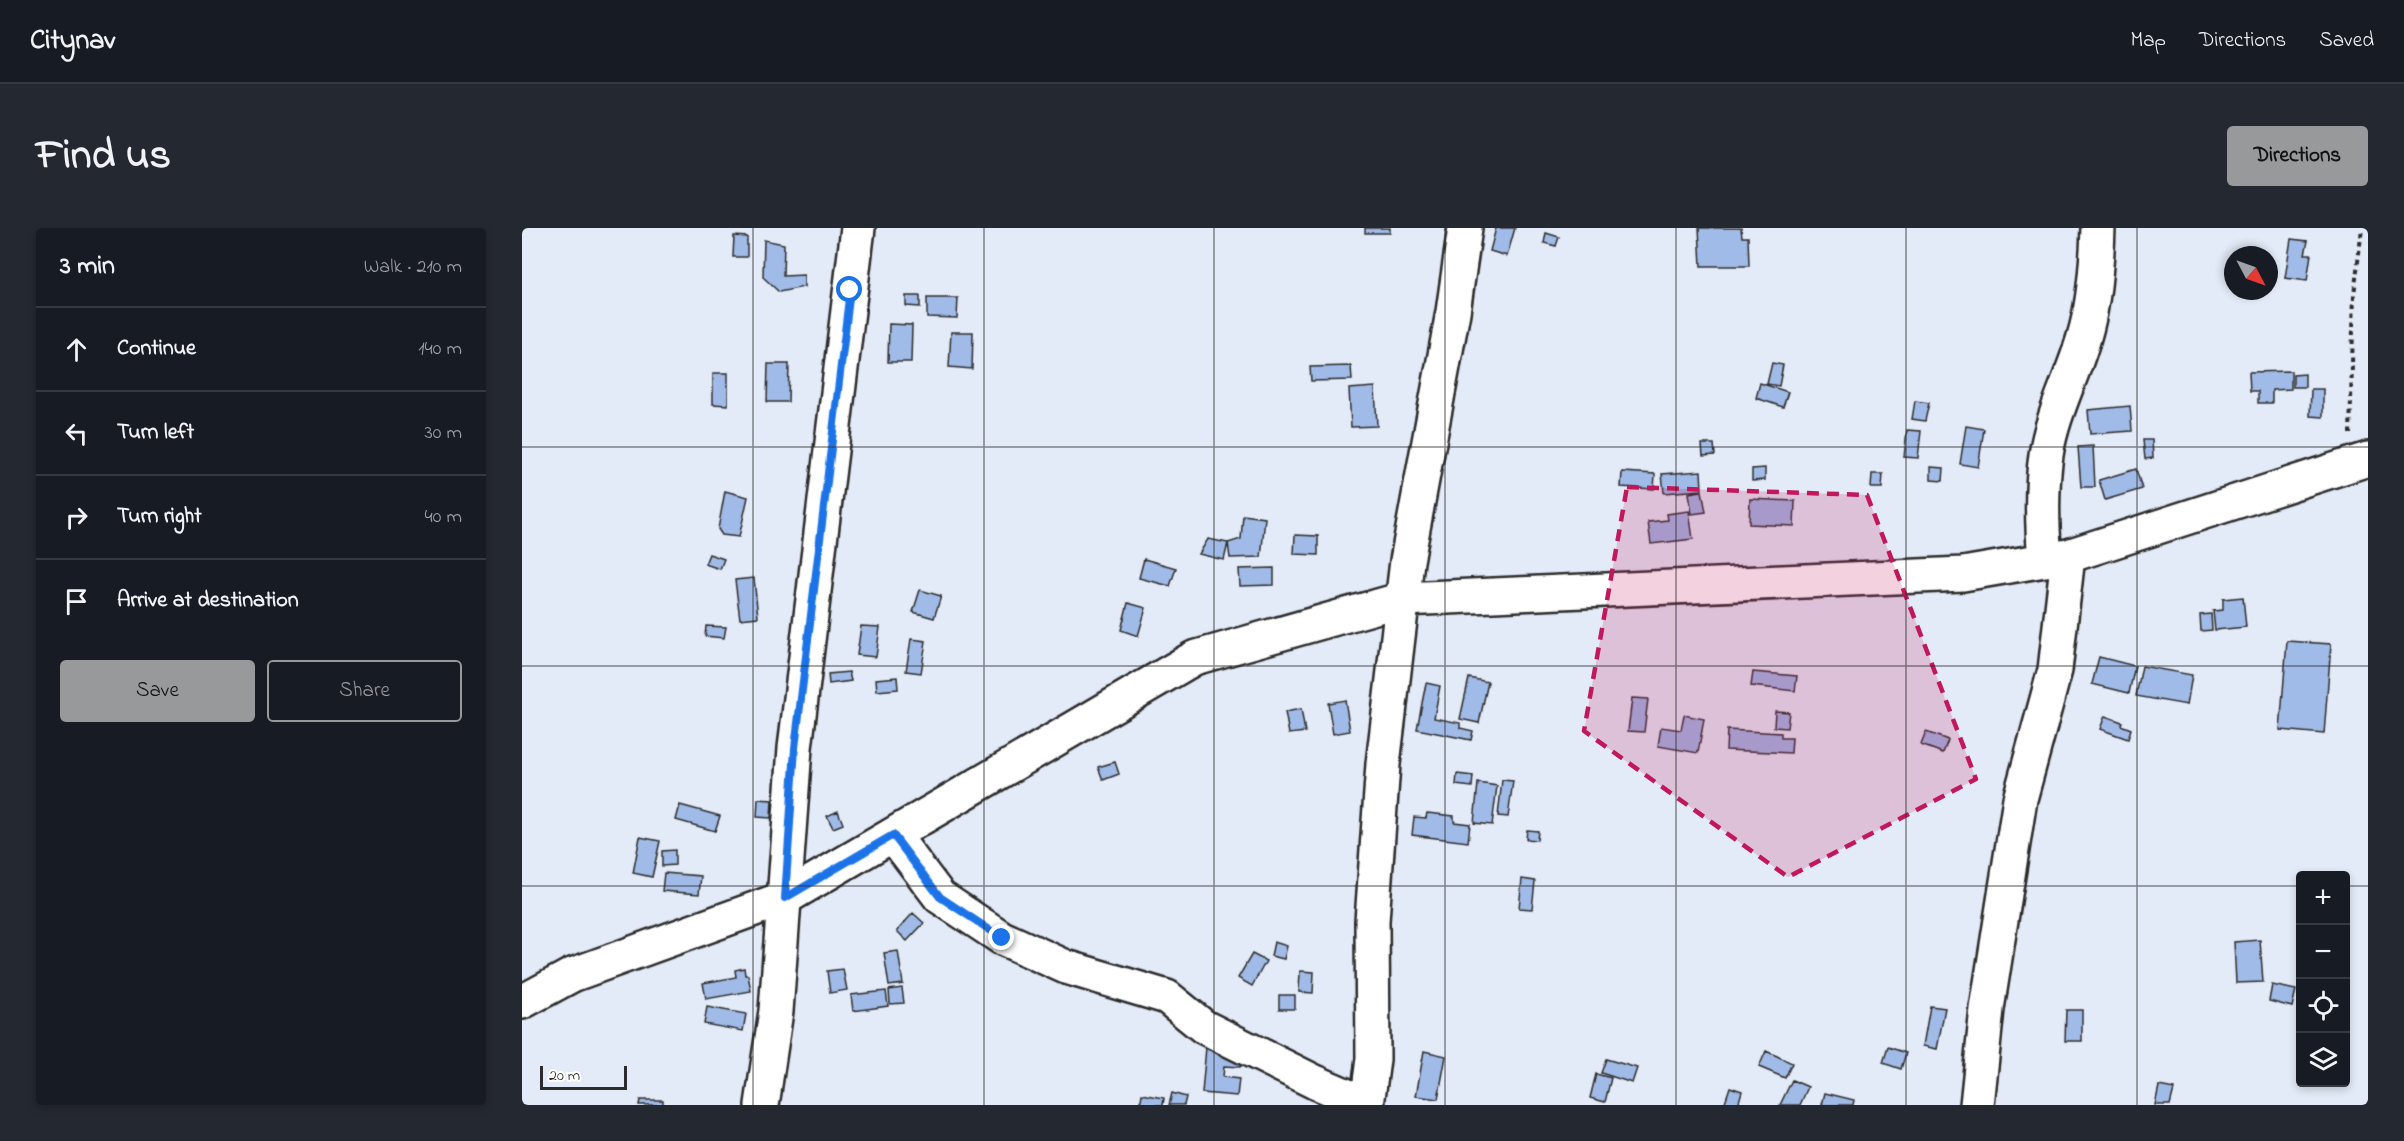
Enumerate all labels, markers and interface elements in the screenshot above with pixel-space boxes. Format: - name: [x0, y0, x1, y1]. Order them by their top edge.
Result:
- text: Citynav: [30, 21, 115, 62]
- text: Map: [2130, 26, 2166, 56]
- text: Directions: [2199, 26, 2286, 56]
- text: Saved: [2319, 26, 2374, 56]
- text: Find us: [36, 126, 171, 187]
- button: Directions: [2227, 126, 2368, 186]
- north arrow: [2224, 246, 2278, 300]
- text: 3 min: [60, 248, 115, 286]
- text: Walk · 210 m: [364, 253, 462, 282]
- route start: [836, 276, 862, 302]
- icon: ahead: [60, 333, 93, 366]
- text: Continue: [117, 333, 196, 365]
- text: 140 m: [418, 335, 462, 364]
- icon: left: [60, 417, 93, 450]
- text: Turn left: [117, 417, 194, 449]
- text: 30 m: [425, 419, 462, 448]
- icon: right: [60, 501, 93, 534]
- text: Turn right: [117, 501, 202, 533]
- text: 40 m: [425, 503, 462, 532]
- icon: arrive: [60, 585, 93, 618]
- text: Arrive at destination: [117, 585, 299, 617]
- button: Save: [60, 660, 255, 722]
- button: Share: [267, 660, 462, 722]
- map controls: [2296, 871, 2350, 1087]
- button: +: [2296, 871, 2350, 925]
- route end: [988, 924, 1014, 950]
- button: −: [2296, 925, 2350, 979]
- button: locate: [2296, 979, 2350, 1033]
- button: layers: [2296, 1033, 2350, 1087]
- scale bar: [540, 1063, 627, 1090]
- text: 20 m: [549, 1064, 580, 1088]

